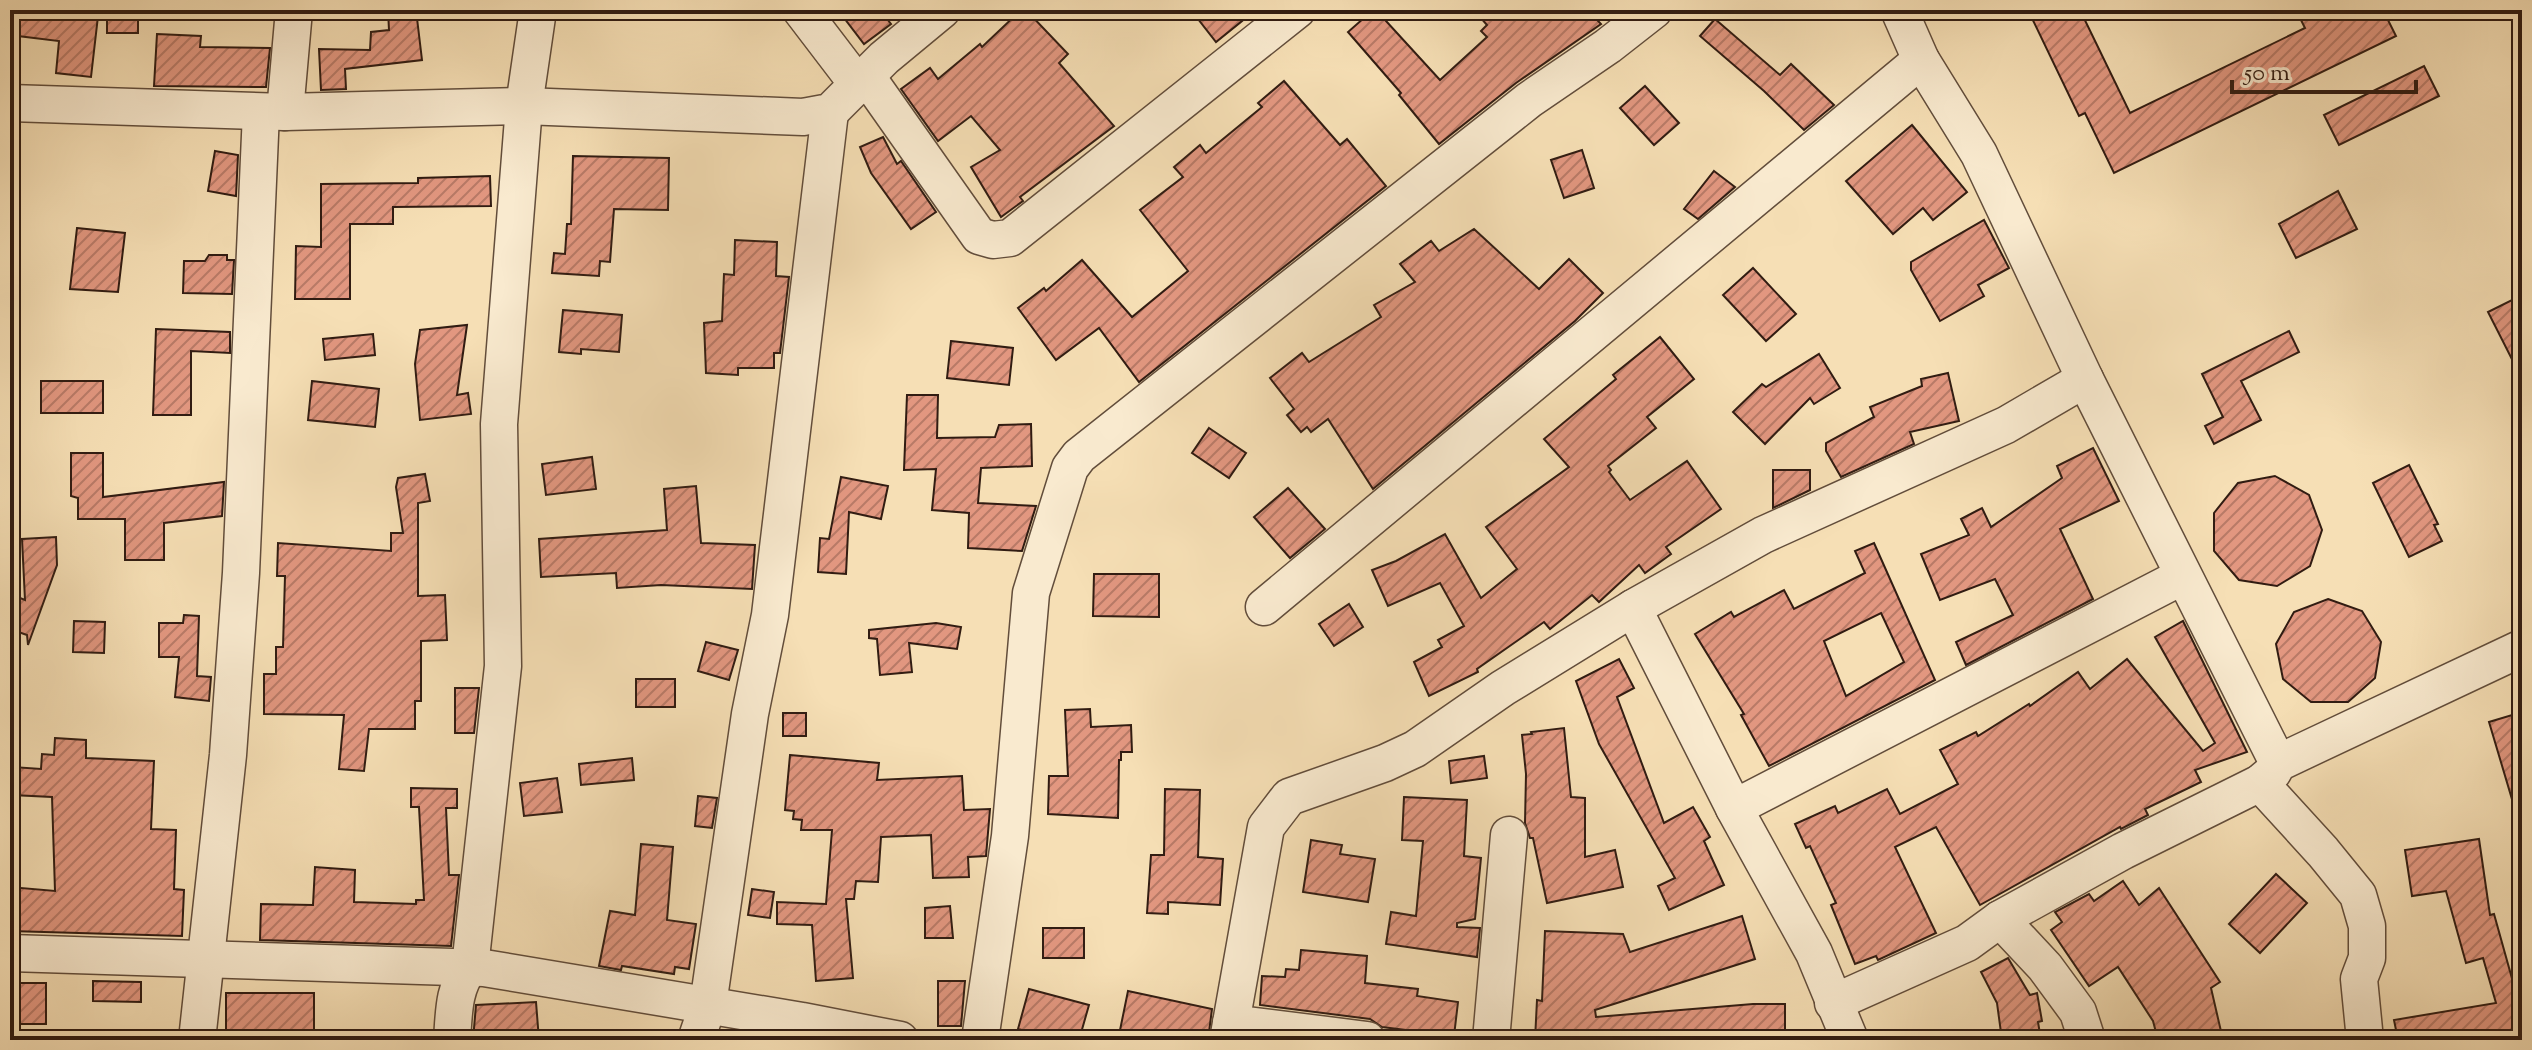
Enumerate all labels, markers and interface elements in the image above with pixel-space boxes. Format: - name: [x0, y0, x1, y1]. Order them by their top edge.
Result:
- scale bar: [2232, 44, 2416, 94]
- text: 50 m: [2242, 57, 2290, 91]

